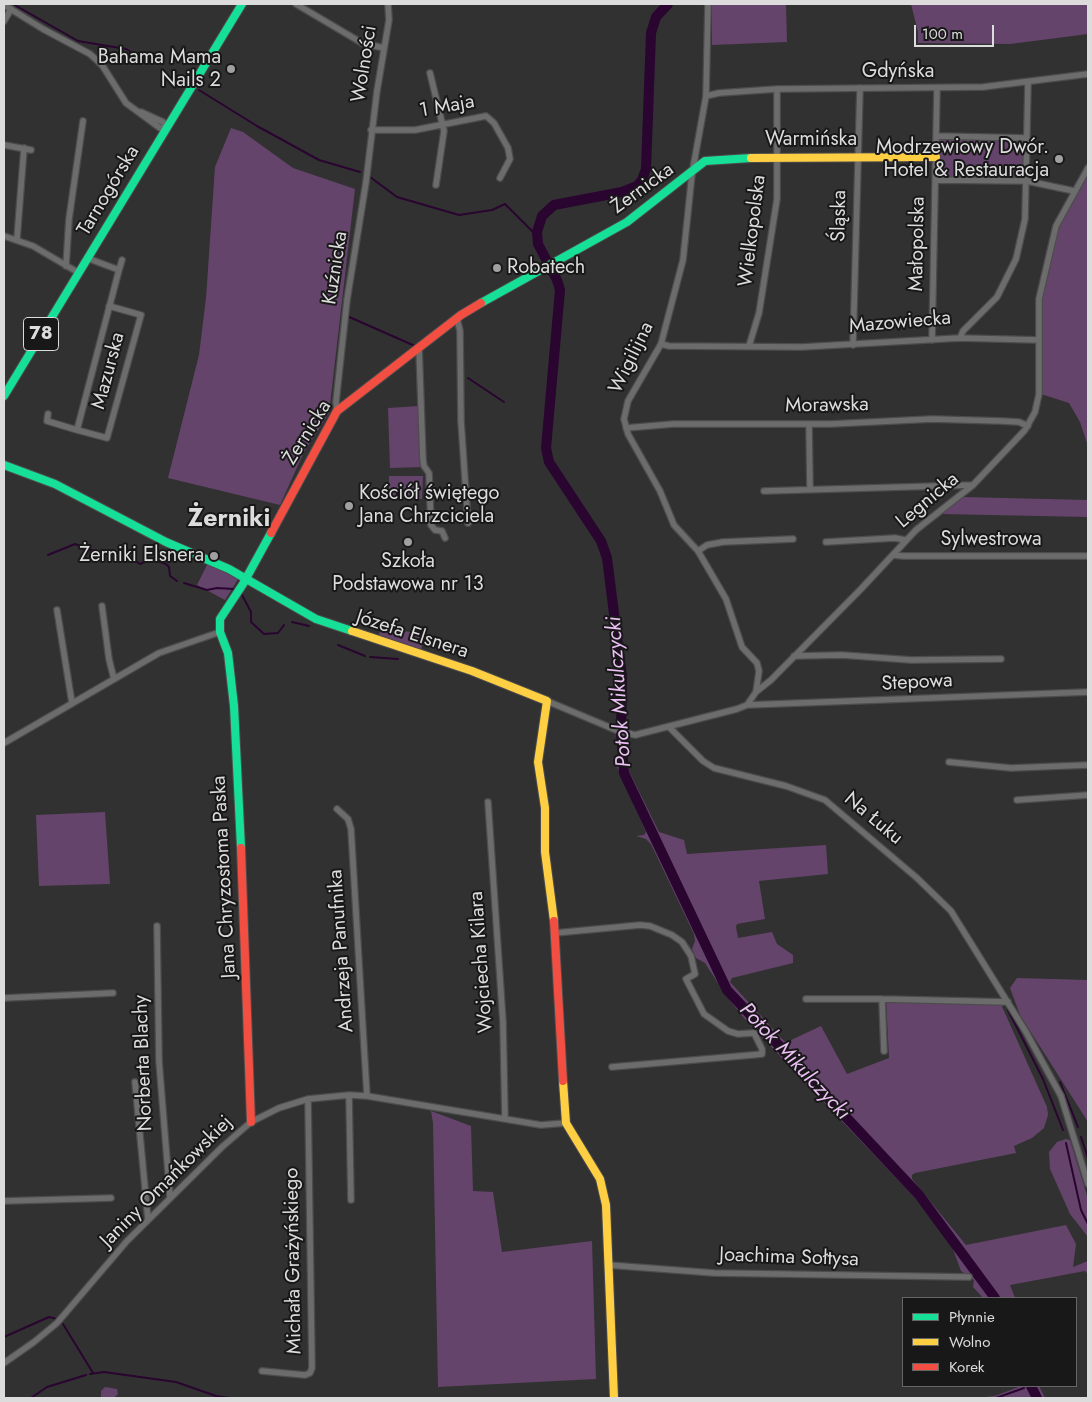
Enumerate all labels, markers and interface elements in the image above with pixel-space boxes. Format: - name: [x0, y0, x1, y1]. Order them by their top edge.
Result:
- scale bar: [917, 15, 997, 47]
- text: 100 m: [922, 23, 963, 45]
- street label: Wolności: [347, 24, 383, 104]
- place label: Bahama Mama Nails 2: [98, 46, 221, 93]
- street label: Gdyńska: [862, 60, 934, 84]
- marker: Bahama Mama Nails 2: [225, 63, 237, 75]
- street label: 1 Maja: [418, 90, 476, 124]
- street label: Warmińska: [765, 128, 857, 152]
- place label: Modrzewiowy Dwór. Hotel & Restauracja: [876, 136, 1049, 183]
- street label: Tarnogórska: [73, 142, 145, 240]
- marker: Modrzewiowy Dwór. Hotel & Restauracja: [1053, 153, 1065, 165]
- street label: Żernicka: [607, 158, 679, 220]
- street label: Wielkopolska: [734, 174, 772, 288]
- street label: Śląska: [828, 190, 852, 242]
- street label: Małopolska: [905, 196, 931, 292]
- street label: Kuźnicka: [318, 230, 354, 306]
- place label: Robatech: [507, 256, 585, 280]
- marker: Robatech: [491, 262, 503, 274]
- street label: Mazowiecka: [848, 307, 952, 339]
- road number: 78: [23, 318, 58, 350]
- street label: Wigilijna: [604, 318, 660, 398]
- street label: Mazurska: [87, 330, 131, 412]
- street label: Morawska: [785, 393, 869, 419]
- street label: Żernicka: [279, 396, 337, 470]
- street label: Legnicka: [892, 468, 964, 534]
- place label: Kościół świętego Jana Chrzciciela: [359, 482, 500, 529]
- marker: Kościół świętego Jana Chrzciciela: [343, 500, 355, 512]
- district label: Żerniki: [188, 505, 270, 535]
- street label: Sylwestrowa: [940, 528, 1042, 552]
- marker: Szkoła Podstawowa nr 13: [402, 536, 414, 548]
- place label: Żerniki Elsnera: [79, 544, 204, 568]
- marker: Żerniki Elsnera: [208, 550, 220, 562]
- place label: Szkoła Podstawowa nr 13: [332, 550, 484, 597]
- street label: Józefa Elsnera: [353, 606, 471, 664]
- water label: Potok Mikulczycki: [602, 616, 638, 768]
- street label: Stepowa: [881, 669, 953, 697]
- street label: Jana Chryzostoma Paska: [208, 775, 242, 979]
- street label: Na Łuku: [839, 788, 907, 850]
- street label: Andrzeja Panufnika: [324, 869, 360, 1033]
- street label: Wojciecha Kilara: [465, 890, 499, 1034]
- street label: Norberta Blachy: [130, 994, 158, 1132]
- water label: Potok Mikulczycki: [733, 998, 855, 1126]
- street label: Janiny Omańkowskiej: [96, 1111, 238, 1253]
- street label: Michała Grażyńskiego: [280, 1168, 308, 1354]
- street label: Joachima Sołtysa: [719, 1244, 859, 1272]
- legend: [902, 1297, 1077, 1387]
- text: Płynnie: [949, 1306, 995, 1328]
- text: Wolno: [949, 1331, 990, 1353]
- text: Korek: [949, 1356, 984, 1378]

